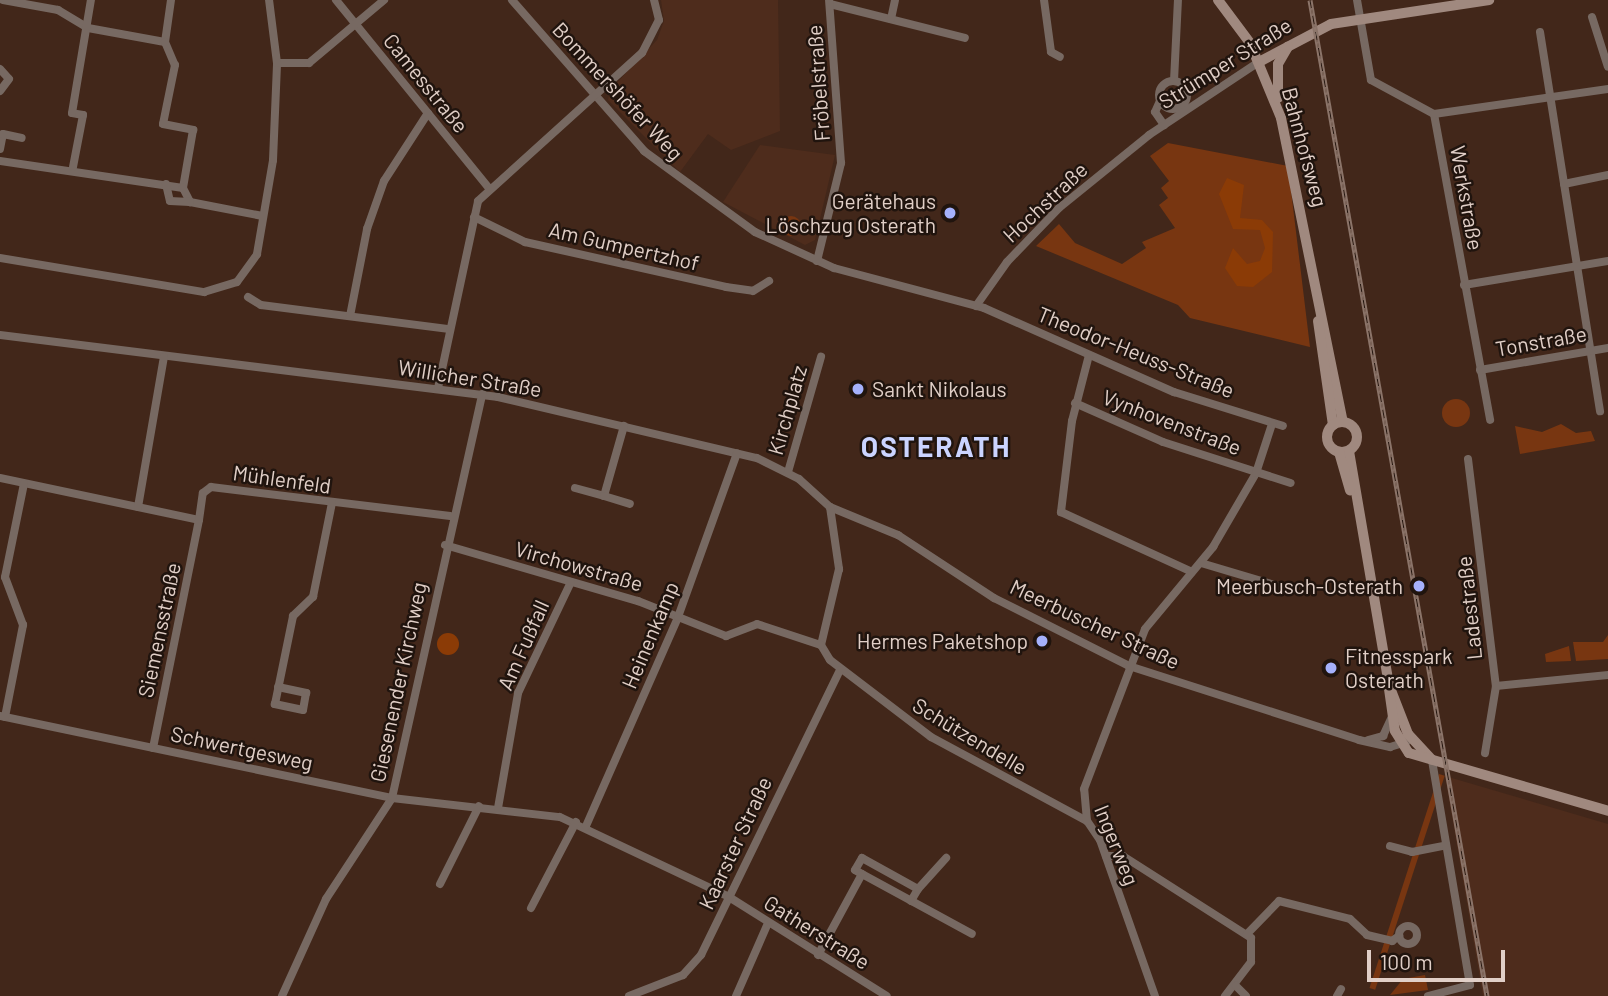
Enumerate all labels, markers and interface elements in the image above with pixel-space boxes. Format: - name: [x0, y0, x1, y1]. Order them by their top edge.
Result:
- street label: Strümper Straße: [1154, 12, 1296, 114]
- street label: Bommershöfer Weg: [547, 17, 689, 165]
- street label: Fröbelstraße: [801, 24, 835, 142]
- street label: Camesstraße: [378, 28, 474, 138]
- street label: Bahnhofsweg: [1277, 84, 1333, 210]
- street label: Werkstraße: [1445, 144, 1489, 252]
- street label: Hochstraße: [998, 157, 1092, 247]
- place label: Gerätehaus Löschzug Osterath: [766, 188, 936, 238]
- marker: Gerätehaus Löschzug Osterath: [942, 205, 958, 221]
- street label: Am Gumpertzhof: [546, 216, 702, 276]
- street label: Theodor-Heuss-Straße: [1034, 301, 1238, 403]
- street label: Tonstraße: [1493, 321, 1589, 361]
- street label: Willicher Straße: [396, 354, 544, 402]
- street label: Kirchplatz: [762, 362, 812, 458]
- place label: Sankt Nikolaus: [872, 376, 1007, 402]
- marker: Sankt Nikolaus: [850, 381, 866, 397]
- street label: Vynhovenstraße: [1099, 384, 1245, 460]
- district label: OSTERATH: [862, 429, 1010, 463]
- street label: Mühlenfeld: [231, 460, 333, 498]
- street label: Virchowstraße: [512, 536, 646, 596]
- street label: Ladestraße: [1451, 555, 1487, 661]
- street label: Siemensstraße: [132, 560, 186, 700]
- place label: Meerbusch-Osterath: [1216, 573, 1403, 599]
- street label: Meerbuscher Straße: [1006, 574, 1184, 674]
- marker: Meerbusch-Osterath: [1409, 576, 1429, 596]
- street label: Heinenkamp: [616, 578, 684, 692]
- street label: Giesenender Kirchweg: [365, 580, 431, 784]
- street label: Am Fußfall: [492, 596, 554, 694]
- place label: Hermes Paketshop: [857, 628, 1028, 654]
- marker: Hermes Paketshop: [1034, 633, 1050, 649]
- place label: Fitnesspark Osterath: [1345, 643, 1452, 693]
- marker: Fitnesspark Osterath: [1323, 660, 1339, 676]
- street label: Schützendelle: [908, 692, 1032, 780]
- street label: Schwertgesweg: [169, 721, 315, 775]
- street label: Kaarster Straße: [693, 773, 777, 913]
- street label: Ingerweg: [1089, 801, 1145, 889]
- street label: Gatherstraße: [759, 890, 875, 974]
- scale bar: [1370, 936, 1508, 980]
- text: 100 m: [1380, 949, 1433, 974]

